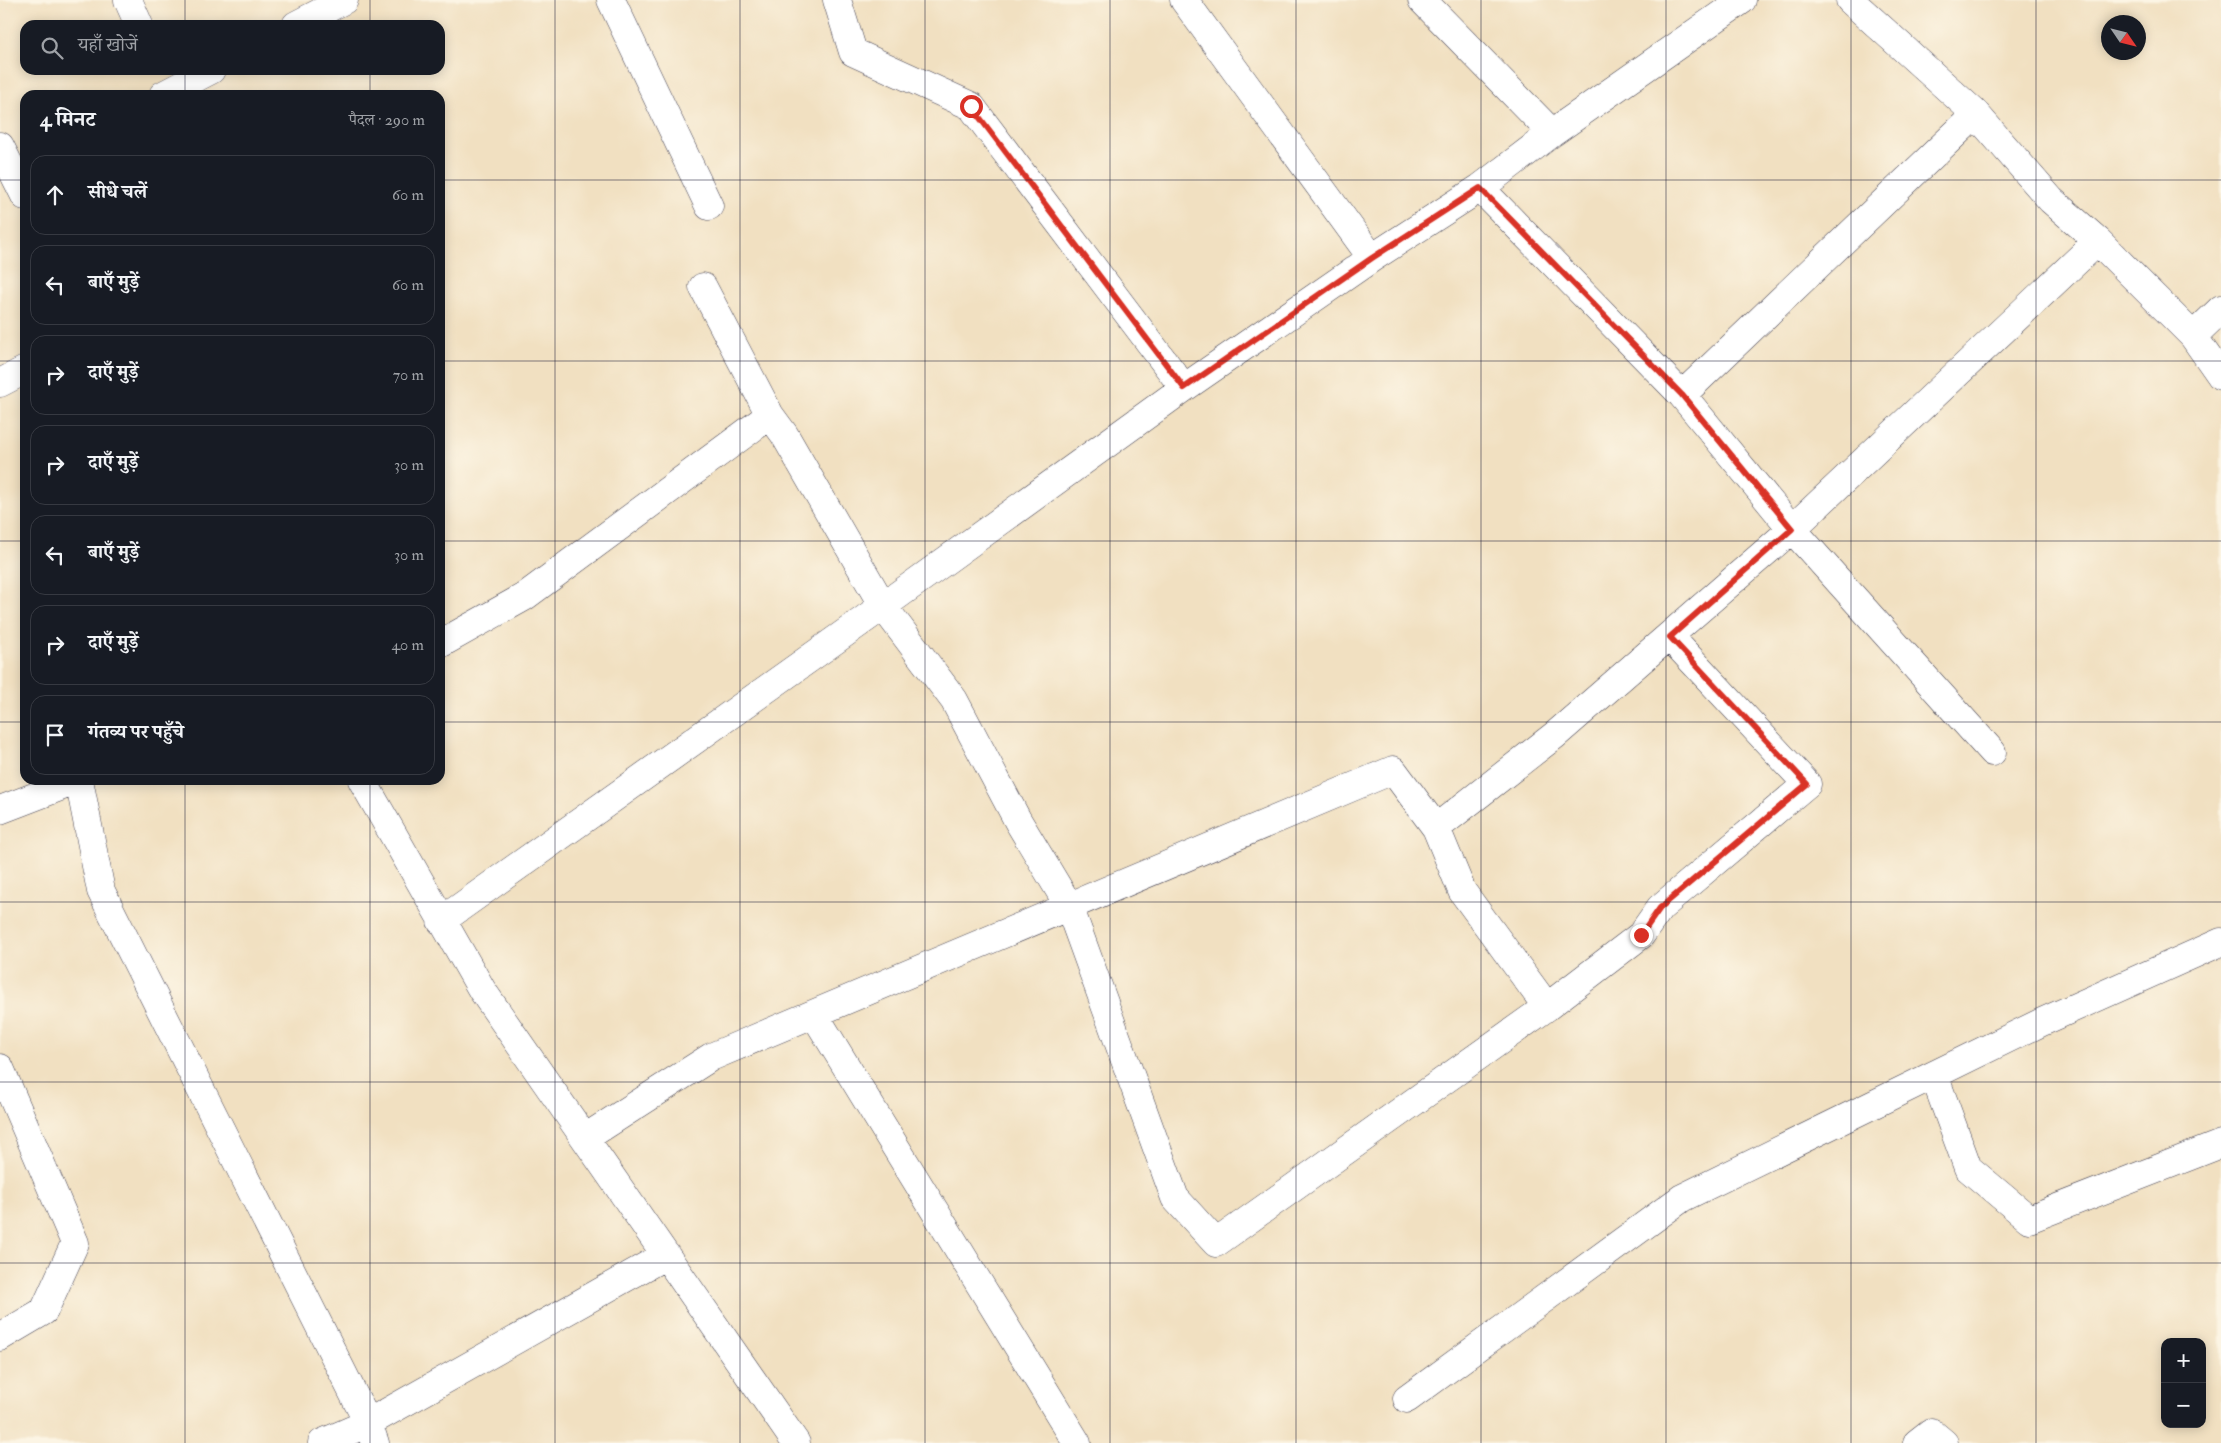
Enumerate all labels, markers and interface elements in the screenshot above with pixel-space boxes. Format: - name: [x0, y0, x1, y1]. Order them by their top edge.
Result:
- north arrow: [2101, 15, 2146, 60]
- search box: [20, 20, 445, 75]
- text: यहाँ खोजें: [78, 33, 138, 57]
- icon: search: [38, 34, 66, 62]
- route start: [960, 95, 983, 118]
- text: 4 मिनट: [40, 106, 96, 133]
- text: पैदल · 290 m: [349, 110, 425, 130]
- text: सीधे चलें: [88, 180, 147, 204]
- icon: ahead: [41, 181, 69, 209]
- text: 60 m: [392, 185, 424, 205]
- text: बाएँ मुड़ें: [88, 270, 139, 294]
- icon: left: [41, 271, 69, 299]
- text: 60 m: [392, 275, 424, 295]
- text: दाएँ मुड़ें: [88, 360, 139, 384]
- icon: right: [41, 361, 69, 389]
- text: 70 m: [393, 365, 424, 385]
- text: दाएँ मुड़ें: [88, 450, 139, 474]
- icon: right: [41, 451, 69, 479]
- text: 30 m: [394, 455, 424, 475]
- text: बाएँ मुड़ें: [88, 540, 139, 564]
- icon: left: [41, 541, 69, 569]
- text: 30 m: [394, 545, 424, 565]
- text: दाएँ मुड़ें: [88, 630, 139, 654]
- icon: right: [41, 631, 69, 659]
- text: 40 m: [391, 635, 424, 655]
- text: गंतव्य पर पहुँचे: [88, 720, 184, 744]
- icon: arrive: [41, 721, 69, 749]
- route end: [1630, 924, 1653, 947]
- map controls: [2161, 1338, 2206, 1428]
- button: +: [2161, 1338, 2206, 1383]
- button: −: [2161, 1383, 2206, 1428]

